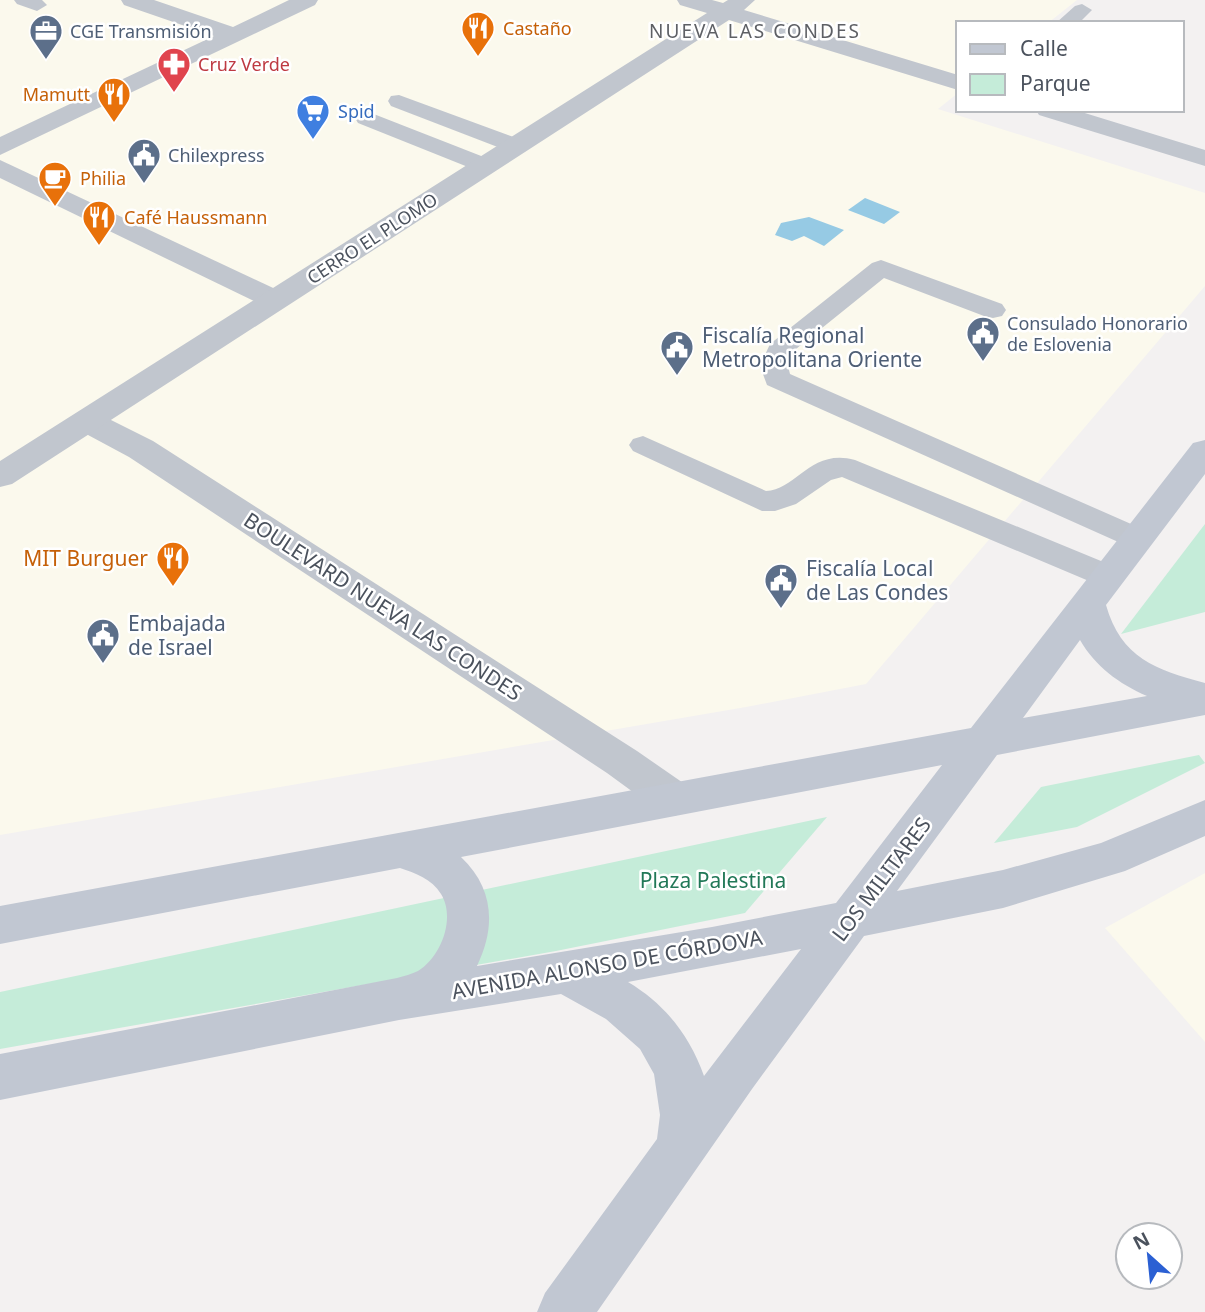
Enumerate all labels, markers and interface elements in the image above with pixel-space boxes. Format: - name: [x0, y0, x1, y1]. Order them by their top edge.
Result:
- restaurant icon: Castaño: [459, 9, 497, 58]
- office icon: CGE Transmisión: [27, 12, 65, 61]
- place label: Castaño: [503, 16, 572, 40]
- district label: NUEVA LAS CONDES: [649, 18, 861, 44]
- place label: CGE Transmisión: [70, 19, 212, 43]
- legend: [956, 21, 1184, 112]
- text: Calle: [1020, 34, 1068, 62]
- pharmacy icon: Cruz Verde: [155, 45, 193, 94]
- place label: Cruz Verde: [198, 52, 290, 76]
- text: Parque: [1020, 69, 1090, 97]
- restaurant icon: Mamutt: [95, 75, 133, 124]
- place label: Mamutt: [23, 82, 91, 106]
- supermarket icon: Spid: [294, 92, 332, 141]
- place label: Spid: [338, 99, 375, 123]
- public building icon: Chilexpress: [125, 136, 163, 185]
- place label: Chilexpress: [168, 143, 265, 167]
- cafe icon: Philia: [36, 159, 74, 208]
- place label: Philia: [80, 166, 126, 190]
- street label: CERRO EL PLOMO: [302, 187, 442, 289]
- restaurant icon: Café Haussmann: [80, 198, 118, 247]
- place label: Café Haussmann: [124, 205, 267, 229]
- place label: Consulado Honorario de Eslovenia: [1007, 311, 1188, 356]
- public building icon: Consulado Honorario de Eslovenia: [964, 314, 1002, 363]
- place label: Fiscalía Regional Metropolitana Oriente: [702, 321, 922, 373]
- public building icon: Fiscalía Regional Metropolitana Oriente: [658, 328, 696, 377]
- street label: BOULEVARD NUEVA LAS CONDES: [239, 506, 527, 706]
- restaurant icon: MIT Burguer: [154, 539, 192, 588]
- place label: MIT Burguer: [23, 544, 148, 572]
- place label: Fiscalía Local de Las Condes: [806, 554, 948, 606]
- public building icon: Fiscalía Local de Las Condes: [762, 561, 800, 610]
- place label: Embajada de Israel: [128, 609, 226, 661]
- public building icon: Embajada de Israel: [84, 616, 122, 665]
- street label: LOS MILITARES: [825, 811, 937, 947]
- park label: Plaza Palestina: [640, 866, 786, 894]
- street label: AVENIDA ALONSO DE CÓRDOVA: [449, 923, 765, 1005]
- north arrow: [1114, 1221, 1184, 1291]
- text: N: [1128, 1226, 1154, 1256]

